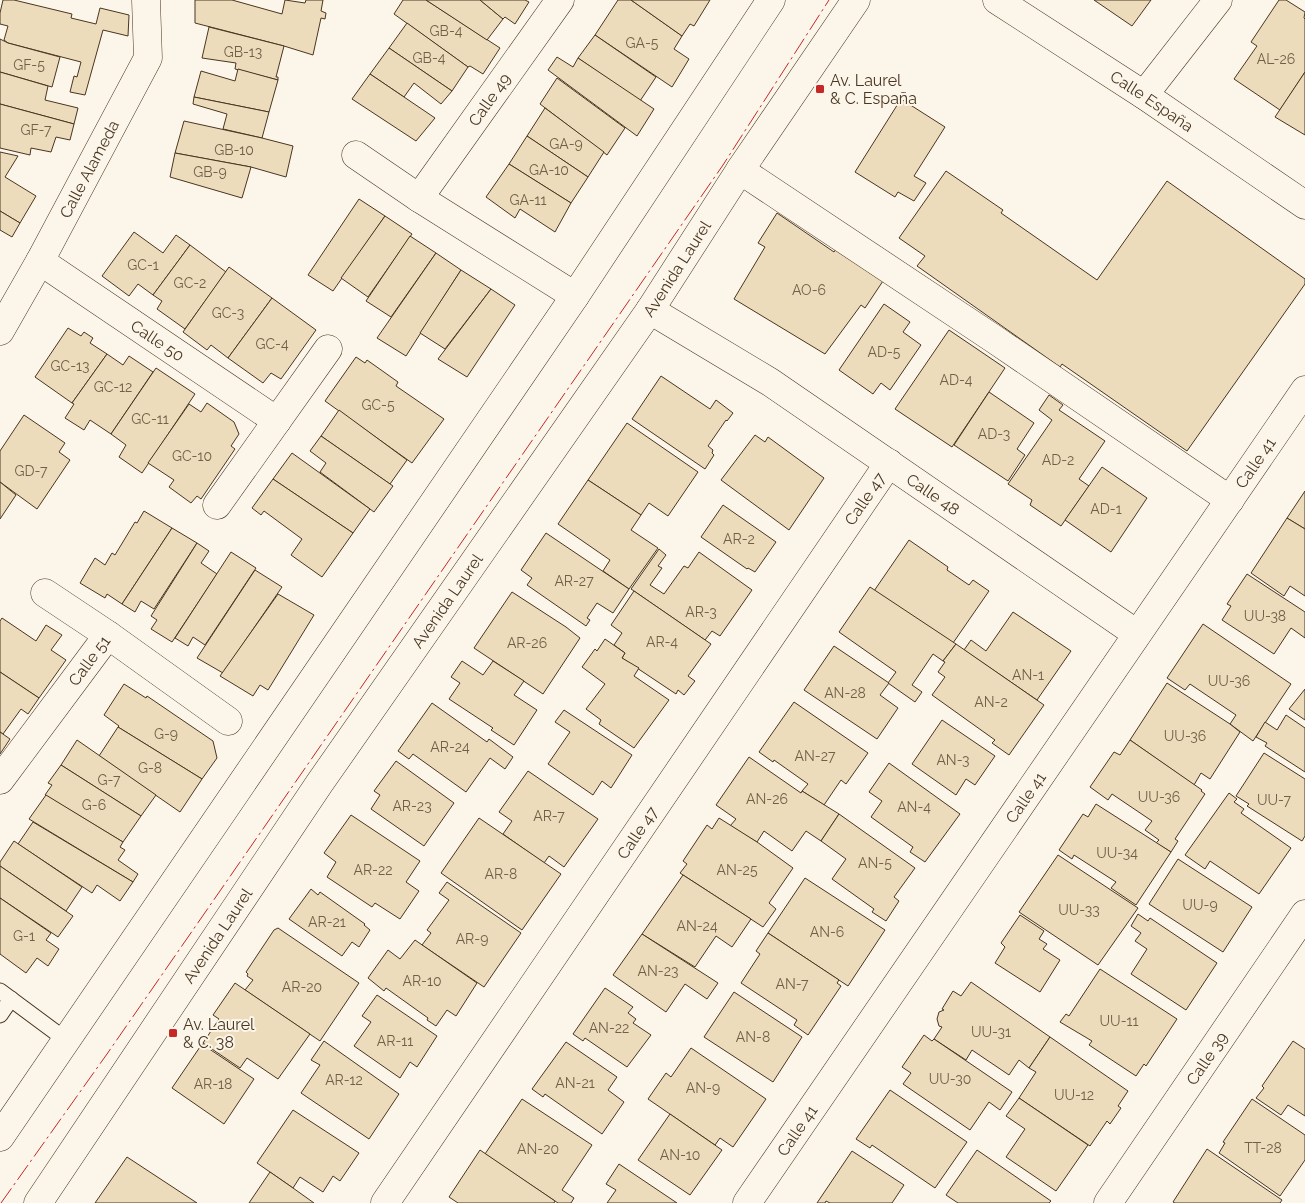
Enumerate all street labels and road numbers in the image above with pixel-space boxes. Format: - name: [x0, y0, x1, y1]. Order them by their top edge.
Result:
- street label: Calle España: [1107, 67, 1197, 136]
- street label: Calle 49: [464, 70, 515, 130]
- street label: Calle Alameda: [56, 117, 123, 221]
- street label: Avenida Laurel: [639, 217, 715, 320]
- street label: Calle 50: [127, 316, 188, 366]
- street label: Calle 41: [1231, 434, 1280, 492]
- street label: Calle 47: [841, 469, 890, 529]
- street label: Calle 48: [903, 470, 963, 519]
- street label: Avenida Laurel: [408, 550, 487, 652]
- street label: Calle 51: [65, 632, 114, 690]
- street label: Calle 41: [1002, 768, 1050, 827]
- street label: Calle 47: [613, 803, 662, 863]
- street label: Avenida Laurel: [179, 884, 257, 987]
- street label: Calle 39: [1182, 1029, 1232, 1089]
- street label: Calle 41: [773, 1102, 821, 1160]

